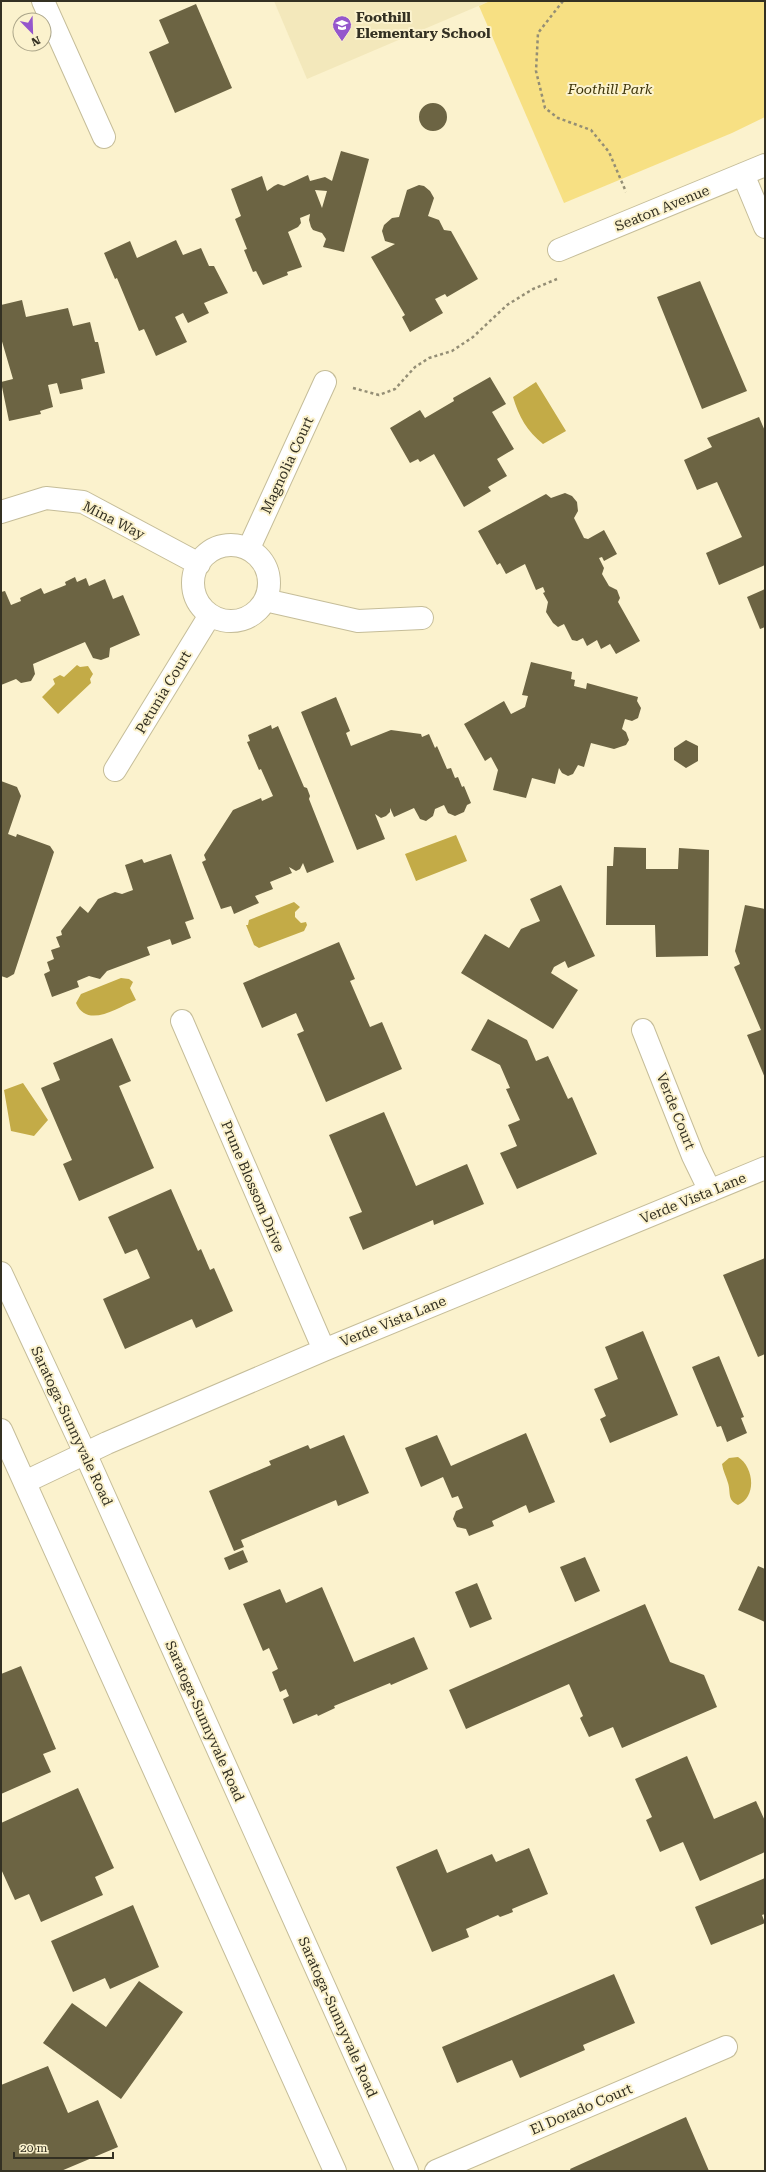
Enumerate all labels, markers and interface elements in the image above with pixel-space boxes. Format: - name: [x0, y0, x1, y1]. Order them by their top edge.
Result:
- place label: Foothill Elementary School: [356, 9, 491, 41]
- north arrow: [12, 12, 52, 52]
- school or university icon: Foothill Elementary School: [331, 14, 353, 42]
- text: N: [29, 33, 42, 49]
- park label: Foothill Park: [567, 81, 653, 97]
- street label: Seaton Avenue: [612, 182, 712, 234]
- street label: Magnolia Court: [258, 414, 316, 516]
- street label: Mina Way: [80, 498, 148, 543]
- street label: Petunia Court: [132, 648, 194, 736]
- street label: Verde Court: [653, 1070, 699, 1152]
- street label: Prune Blossom Drive: [218, 1118, 288, 1254]
- street label: Verde Vista Lane: [638, 1169, 749, 1227]
- street label: Verde Vista Lane: [338, 1292, 449, 1350]
- street label: Saratoga-Sunnyvale Road: [28, 1344, 116, 1508]
- street label: Saratoga-Sunnyvale Road: [162, 1638, 248, 1804]
- street label: Saratoga-Sunnyvale Road: [295, 1934, 381, 2100]
- street label: El Dorado Court: [528, 2080, 634, 2138]
- scale bar: [14, 2134, 113, 2160]
- text: 20 m: [20, 2141, 47, 2155]

